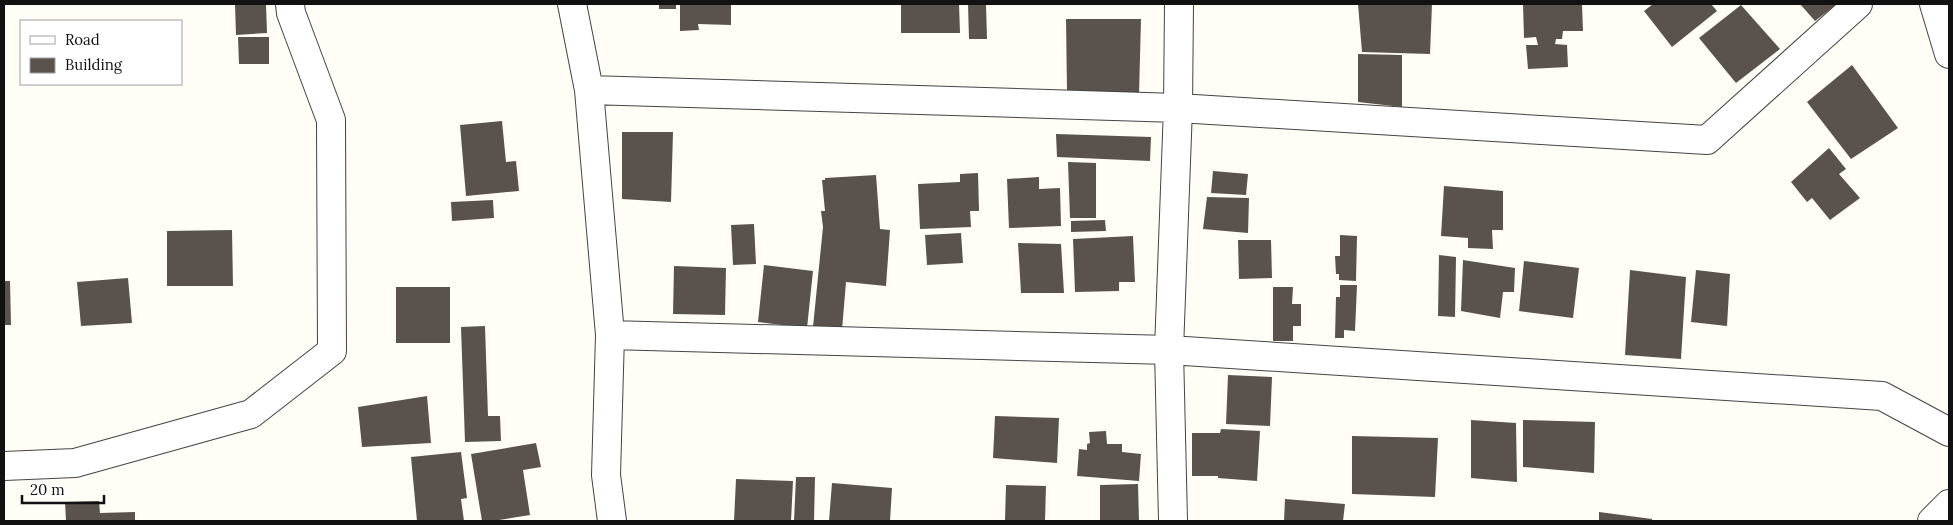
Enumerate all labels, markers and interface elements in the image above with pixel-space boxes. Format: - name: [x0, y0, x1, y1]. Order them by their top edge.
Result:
- legend: [20, 20, 182, 85]
- text: Road: [65, 30, 100, 49]
- text: Building: [65, 55, 123, 74]
- scale bar: [22, 472, 105, 504]
- text: 20 m: [30, 480, 65, 499]

